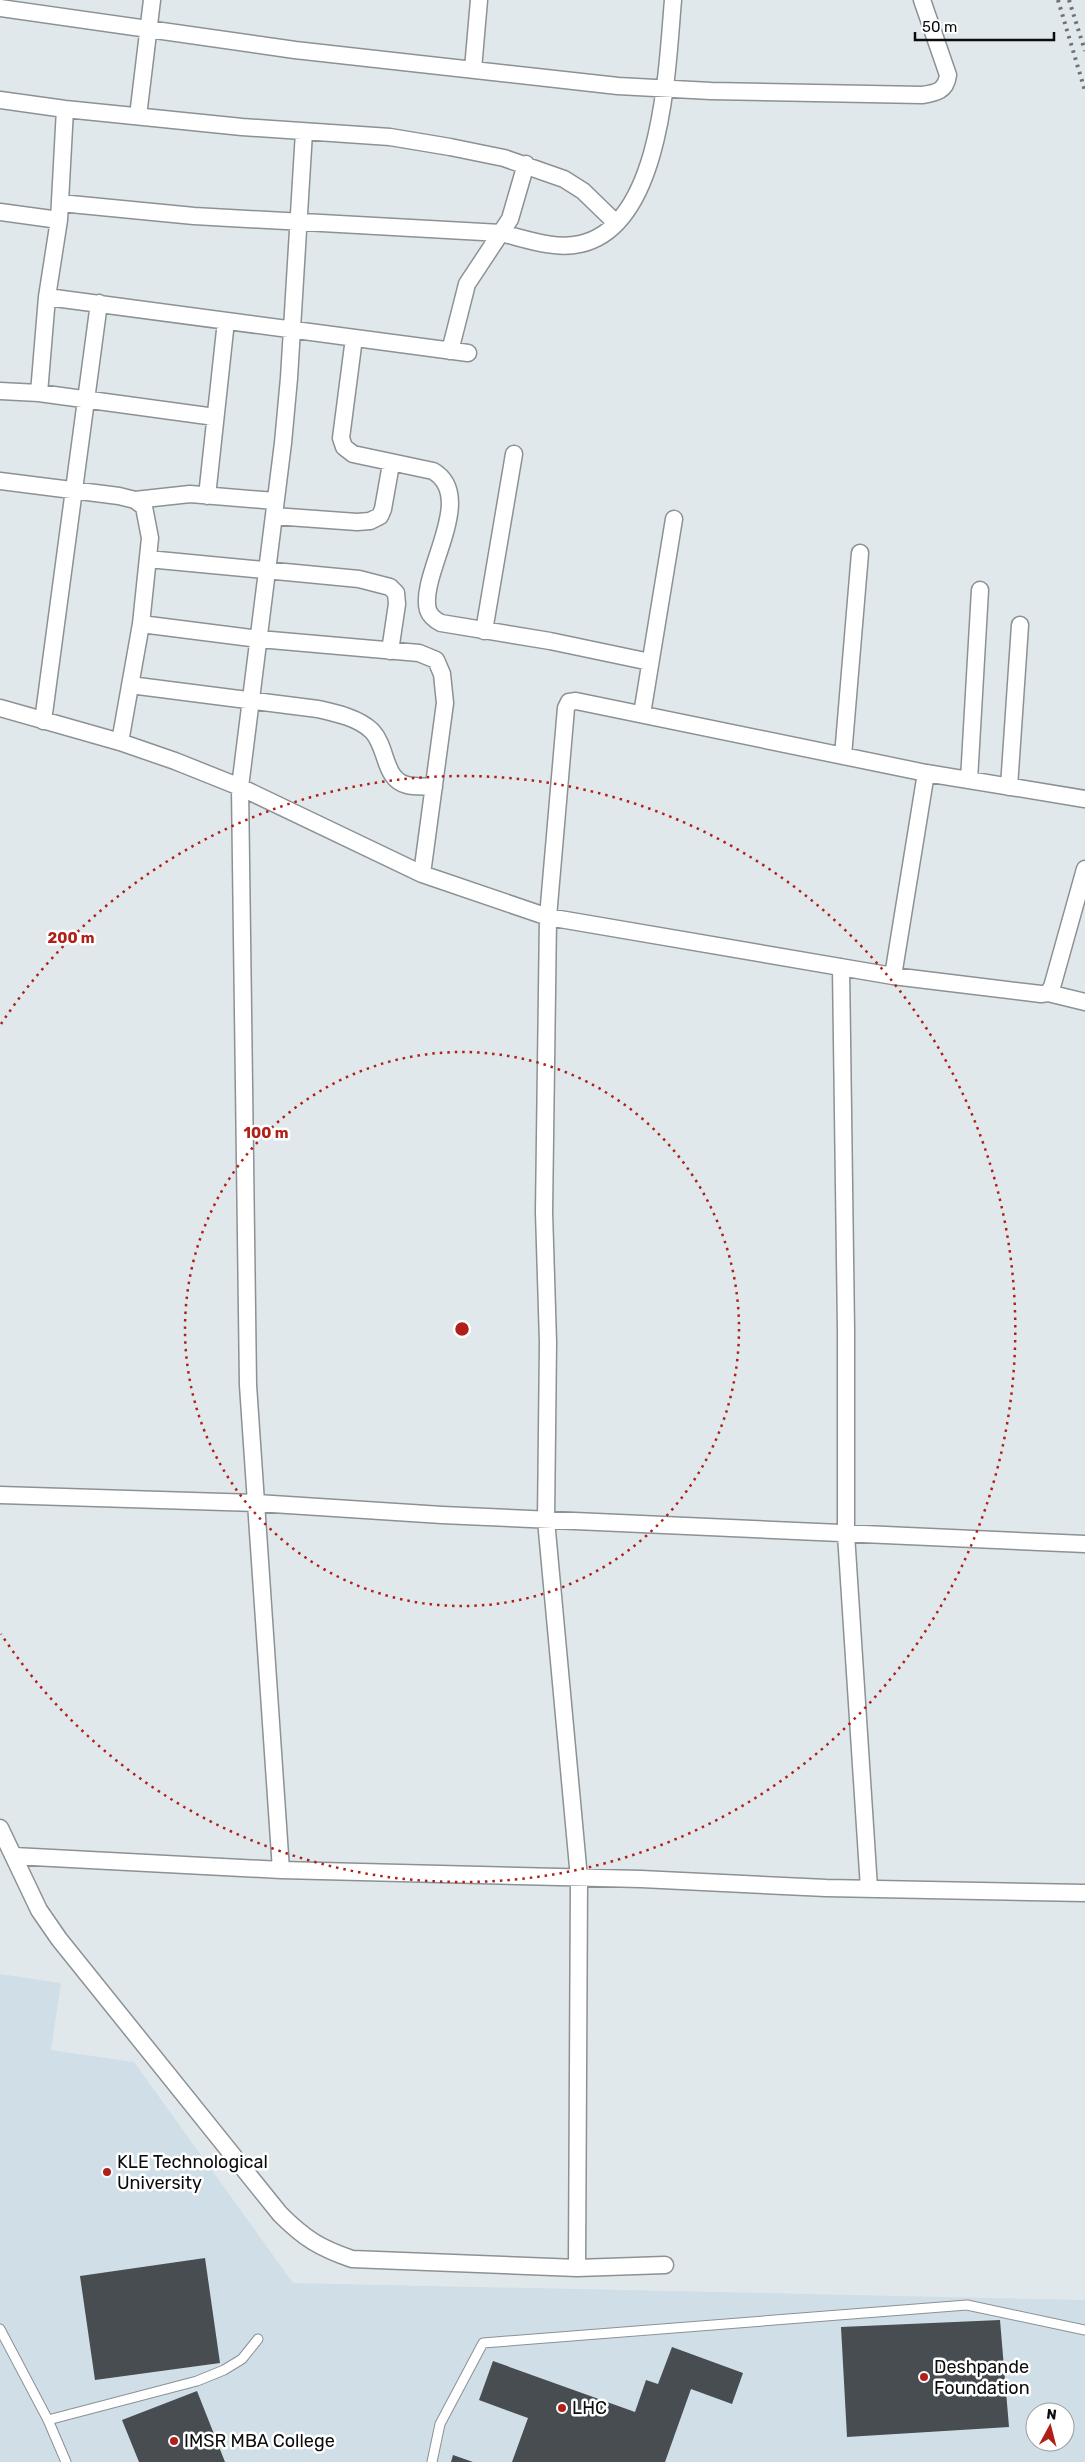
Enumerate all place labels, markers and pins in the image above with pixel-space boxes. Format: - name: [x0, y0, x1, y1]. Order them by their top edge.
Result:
- centre of rings: [453, 1320, 471, 1338]
- place label: KLE Technological University: [117, 2151, 268, 2194]
- marker: KLE Technological University: [101, 2166, 113, 2178]
- place label: Deshpande Foundation: [934, 2356, 1030, 2399]
- marker: Deshpande Foundation: [918, 2371, 930, 2383]
- place label: LHC: [572, 2397, 607, 2419]
- marker: LHC: [556, 2402, 568, 2414]
- place label: IMSR MBA College: [184, 2430, 335, 2452]
- marker: IMSR MBA College: [168, 2435, 180, 2447]

